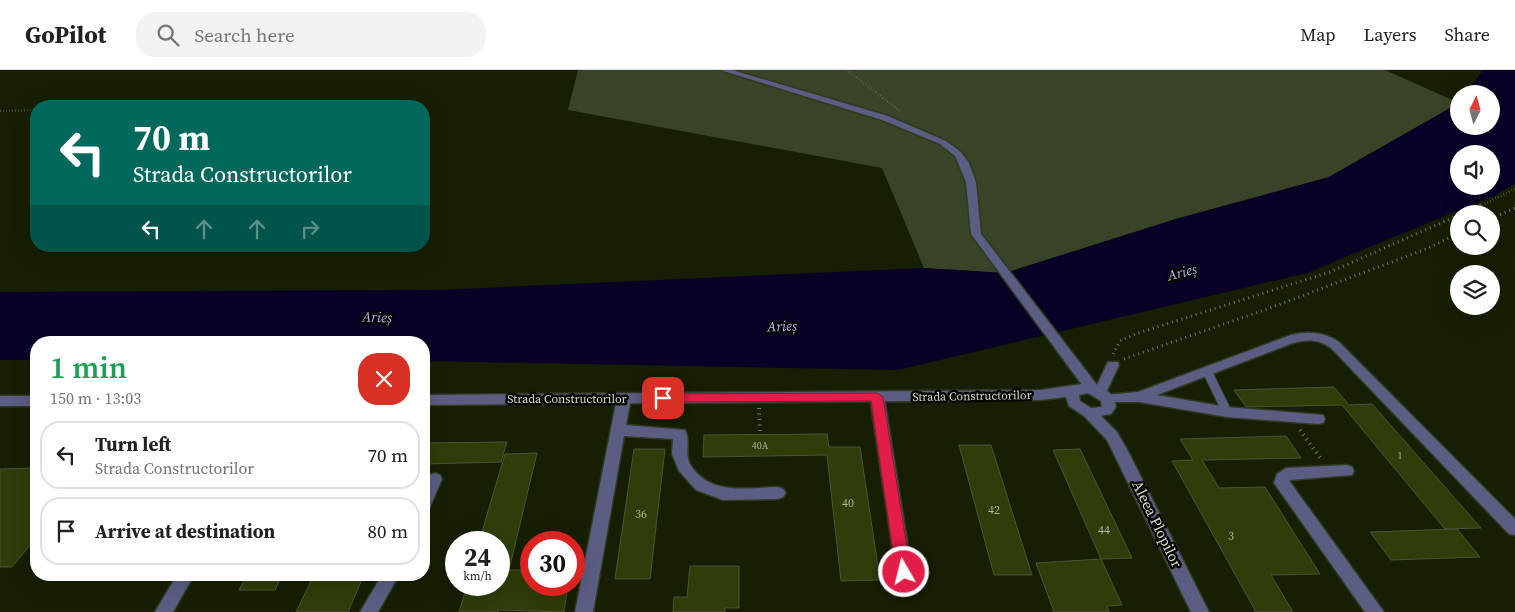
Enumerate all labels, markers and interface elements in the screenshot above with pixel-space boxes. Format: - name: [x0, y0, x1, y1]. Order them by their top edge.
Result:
- search box: [136, 12, 486, 57]
- text: GoPilot: [25, 18, 106, 51]
- icon: search: [154, 21, 182, 49]
- text: Search here: [194, 22, 295, 48]
- text: Map: [1300, 22, 1335, 47]
- text: Layers: [1363, 22, 1416, 47]
- text: Share: [1444, 22, 1490, 47]
- north arrow: [1450, 85, 1500, 135]
- map controls: [1450, 85, 1500, 315]
- text: 70 m: [133, 114, 210, 162]
- icon: left: [50, 120, 115, 185]
- button: sound: [1450, 145, 1500, 195]
- text: Strada Constructorilor: [133, 159, 352, 189]
- button: search: [1450, 205, 1500, 255]
- icon: left: [137, 215, 165, 243]
- icon: ahead: [190, 215, 218, 243]
- icon: ahead: [243, 215, 271, 243]
- icon: right: [296, 215, 324, 243]
- water label: Arieș: [1164, 258, 1200, 286]
- button: layers: [1450, 265, 1500, 315]
- water label: Arieș: [361, 306, 393, 328]
- water label: Arieș: [766, 315, 798, 337]
- text: 1 min: [50, 347, 127, 388]
- button: close: [358, 353, 410, 405]
- pin: [642, 377, 684, 419]
- icon: arrive: [649, 384, 677, 412]
- text: 150 m · 13:03: [50, 387, 141, 409]
- street label: Strada Constructorilor: [912, 387, 1032, 405]
- street label: Strada Constructorilor: [507, 391, 627, 407]
- text: Turn left: [95, 431, 171, 457]
- house number: 40A: [752, 439, 769, 452]
- icon: left: [52, 441, 80, 469]
- text: 70 m: [367, 442, 408, 468]
- house number: 1: [1398, 449, 1403, 462]
- text: Strada Constructorilor: [95, 457, 254, 479]
- street label: Aleea Plopilor: [1127, 477, 1188, 571]
- house number: 40: [842, 495, 854, 511]
- house number: 42: [988, 502, 1000, 518]
- house number: 36: [635, 506, 647, 522]
- icon: arrive: [52, 517, 80, 545]
- text: Arrive at destination: [95, 518, 275, 544]
- text: 80 m: [367, 518, 408, 544]
- house number: 44: [1098, 522, 1110, 538]
- house number: 3: [1228, 528, 1234, 544]
- speed limit sign: 30: [520, 531, 585, 596]
- text: 24: [464, 540, 491, 574]
- position arrow: [877, 545, 929, 597]
- text: km/h: [463, 568, 492, 584]

